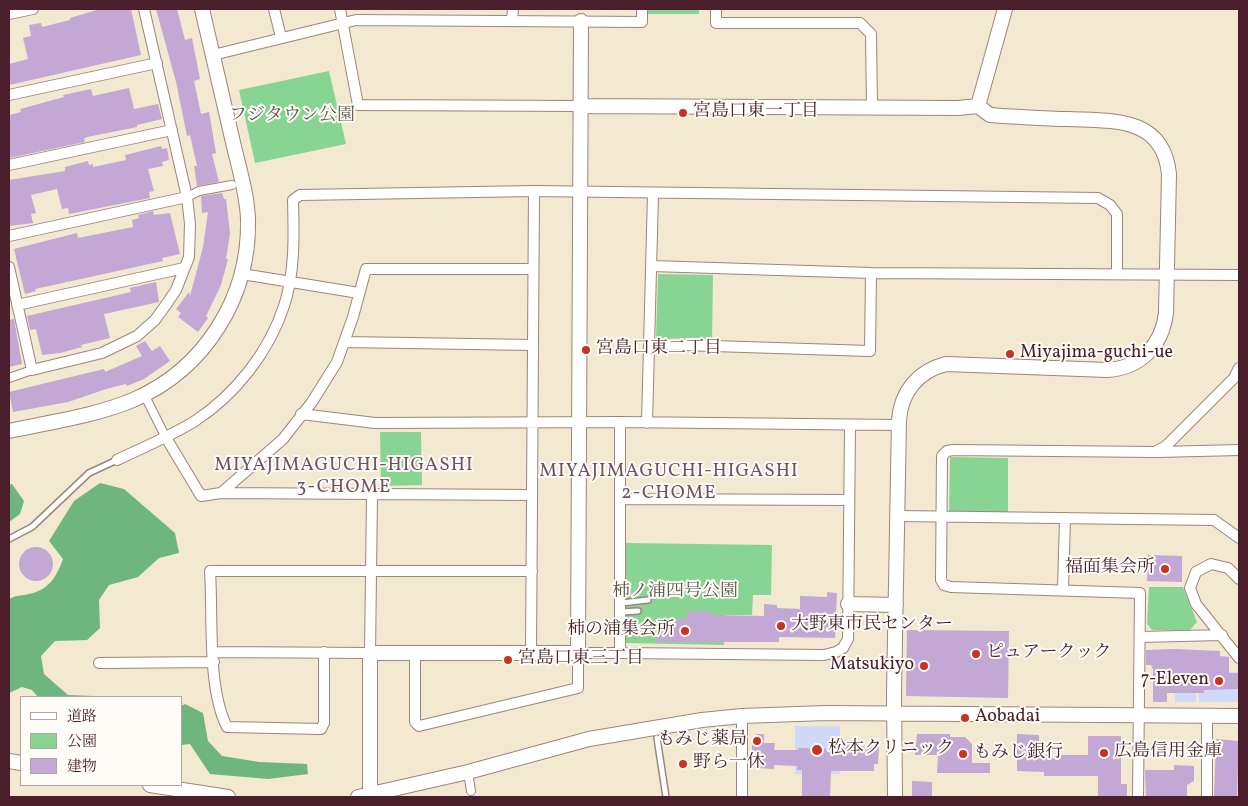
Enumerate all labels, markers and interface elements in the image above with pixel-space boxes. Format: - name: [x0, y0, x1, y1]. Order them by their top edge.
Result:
- place label: 宮島口東一丁目: [693, 102, 819, 124]
- park label: フジタウン公園: [229, 106, 355, 128]
- marker: 宮島口東一丁目: [677, 107, 689, 119]
- place label: 宮島口東二丁目: [596, 339, 722, 361]
- place label: Miyajima-guchi-ue: [1020, 343, 1173, 365]
- marker: 宮島口東二丁目: [580, 344, 592, 356]
- marker: Miyajima-guchi-ue: [1004, 348, 1016, 360]
- district label: MIYAJIMAGUCHI-HIGASHI 3-CHOME: [212, 456, 476, 500]
- district label: MIYAJIMAGUCHI-HIGASHI 2-CHOME: [537, 462, 801, 506]
- place label: 福面集会所: [1065, 558, 1155, 580]
- marker: 福面集会所: [1159, 563, 1171, 575]
- park label: 柿ノ浦四号公園: [612, 582, 738, 604]
- place label: 大野東市民センター: [791, 615, 953, 637]
- place label: 柿の浦集会所: [567, 620, 675, 642]
- marker: 大野東市民センター: [775, 620, 787, 632]
- marker: 柿の浦集会所: [679, 625, 691, 637]
- place label: ピュアークック: [986, 643, 1111, 665]
- marker: ピュアークック: [970, 648, 982, 660]
- place label: 宮島口東三丁目: [518, 649, 644, 671]
- marker: 宮島口東三丁目: [502, 654, 514, 666]
- place label: Matsukiyo: [830, 655, 914, 677]
- marker: Matsukiyo: [918, 660, 930, 672]
- place label: 7-Eleven: [1141, 670, 1209, 692]
- marker: 7-Eleven: [1213, 675, 1225, 687]
- legend: [20, 696, 182, 786]
- text: 道路: [67, 707, 97, 728]
- place label: Aobadai: [975, 707, 1040, 729]
- marker: Aobadai: [959, 712, 971, 724]
- place label: もみじ薬局: [657, 730, 747, 752]
- text: 公園: [67, 732, 97, 753]
- marker: もみじ薬局: [751, 735, 763, 747]
- place label: 松本クリニック: [828, 739, 954, 761]
- place label: 広島信用金庫: [1114, 742, 1222, 764]
- marker: 松本クリニック: [810, 743, 824, 757]
- place label: もみじ銀行: [973, 743, 1063, 765]
- marker: 広島信用金庫: [1098, 747, 1110, 759]
- marker: もみじ銀行: [957, 748, 969, 760]
- place label: 野ら一休: [693, 753, 765, 775]
- text: 建物: [67, 757, 97, 778]
- marker: 野ら一休: [677, 758, 689, 770]

